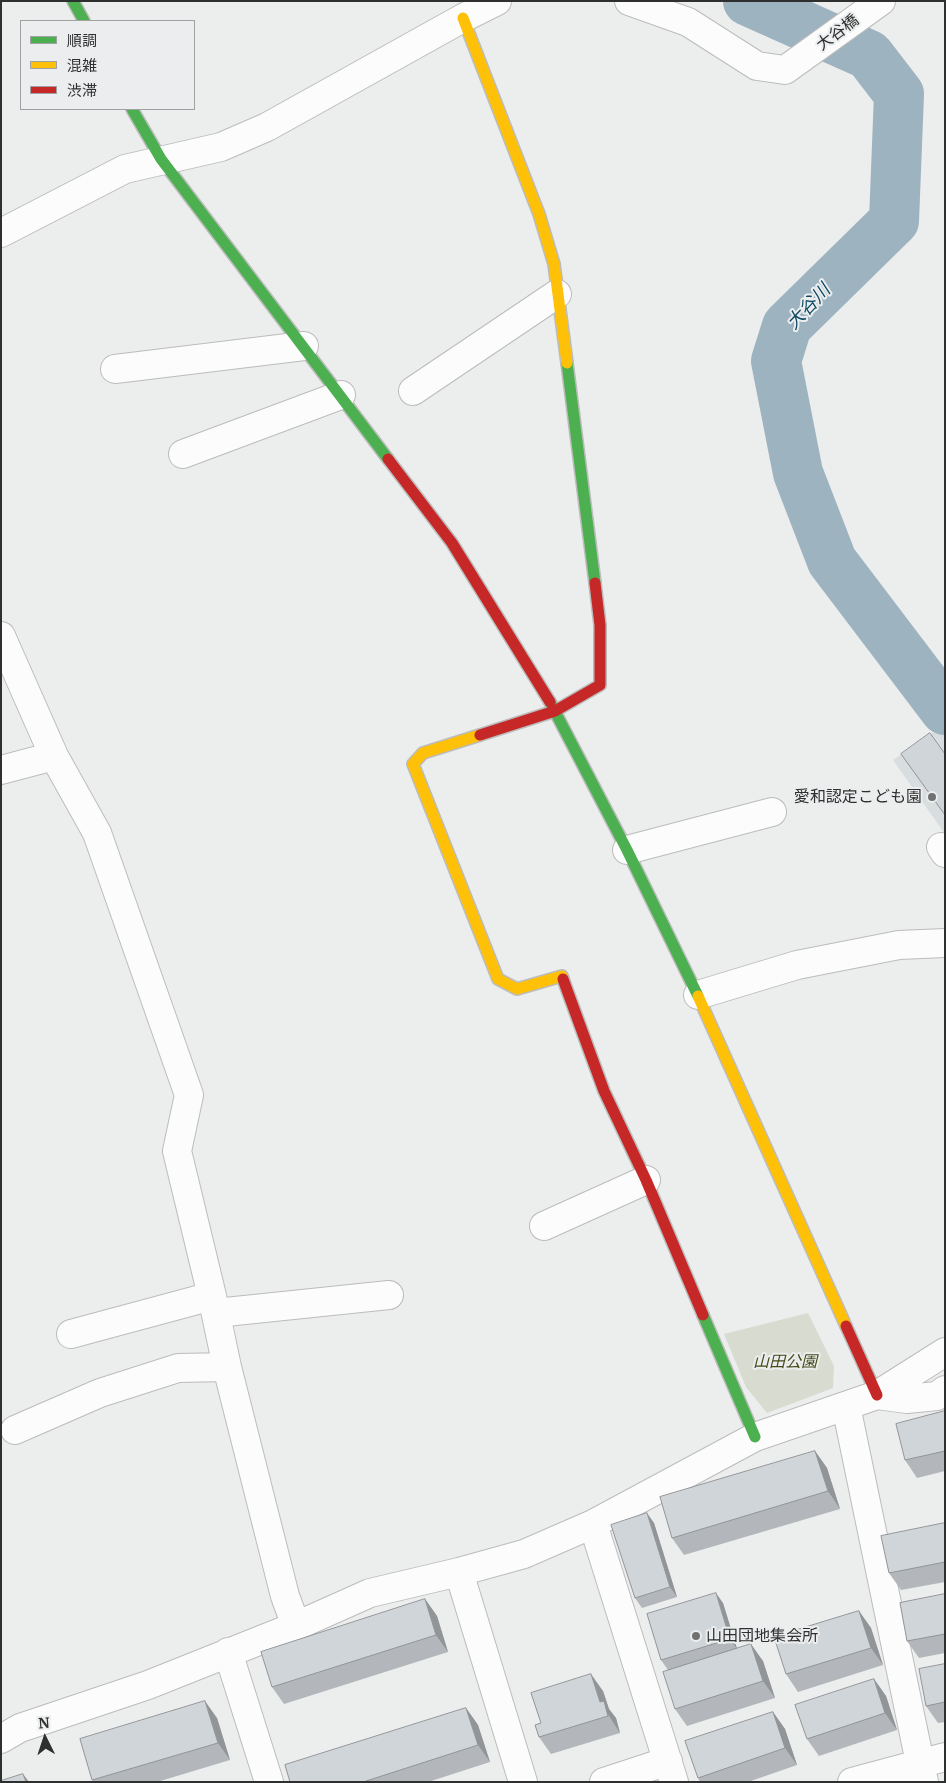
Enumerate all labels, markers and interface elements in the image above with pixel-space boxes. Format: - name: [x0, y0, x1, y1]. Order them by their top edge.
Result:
- street label: 大谷橋: [813, 11, 863, 55]
- legend: [20, 20, 195, 110]
- text: 順調: [67, 31, 97, 50]
- text: 混雑: [67, 56, 97, 75]
- text: 渋滞: [67, 81, 97, 100]
- water label: 大谷川: [783, 280, 835, 334]
- place label: 愛和認定こども園: [794, 787, 922, 807]
- marker: 愛和認定こども園: [926, 791, 938, 803]
- park label: 山田公園: [753, 1352, 817, 1372]
- place label: 山田団地集会所: [706, 1626, 818, 1646]
- marker: 山田団地集会所: [690, 1630, 702, 1642]
- north arrow: [20, 1713, 70, 1763]
- text: N: [38, 1714, 50, 1732]

